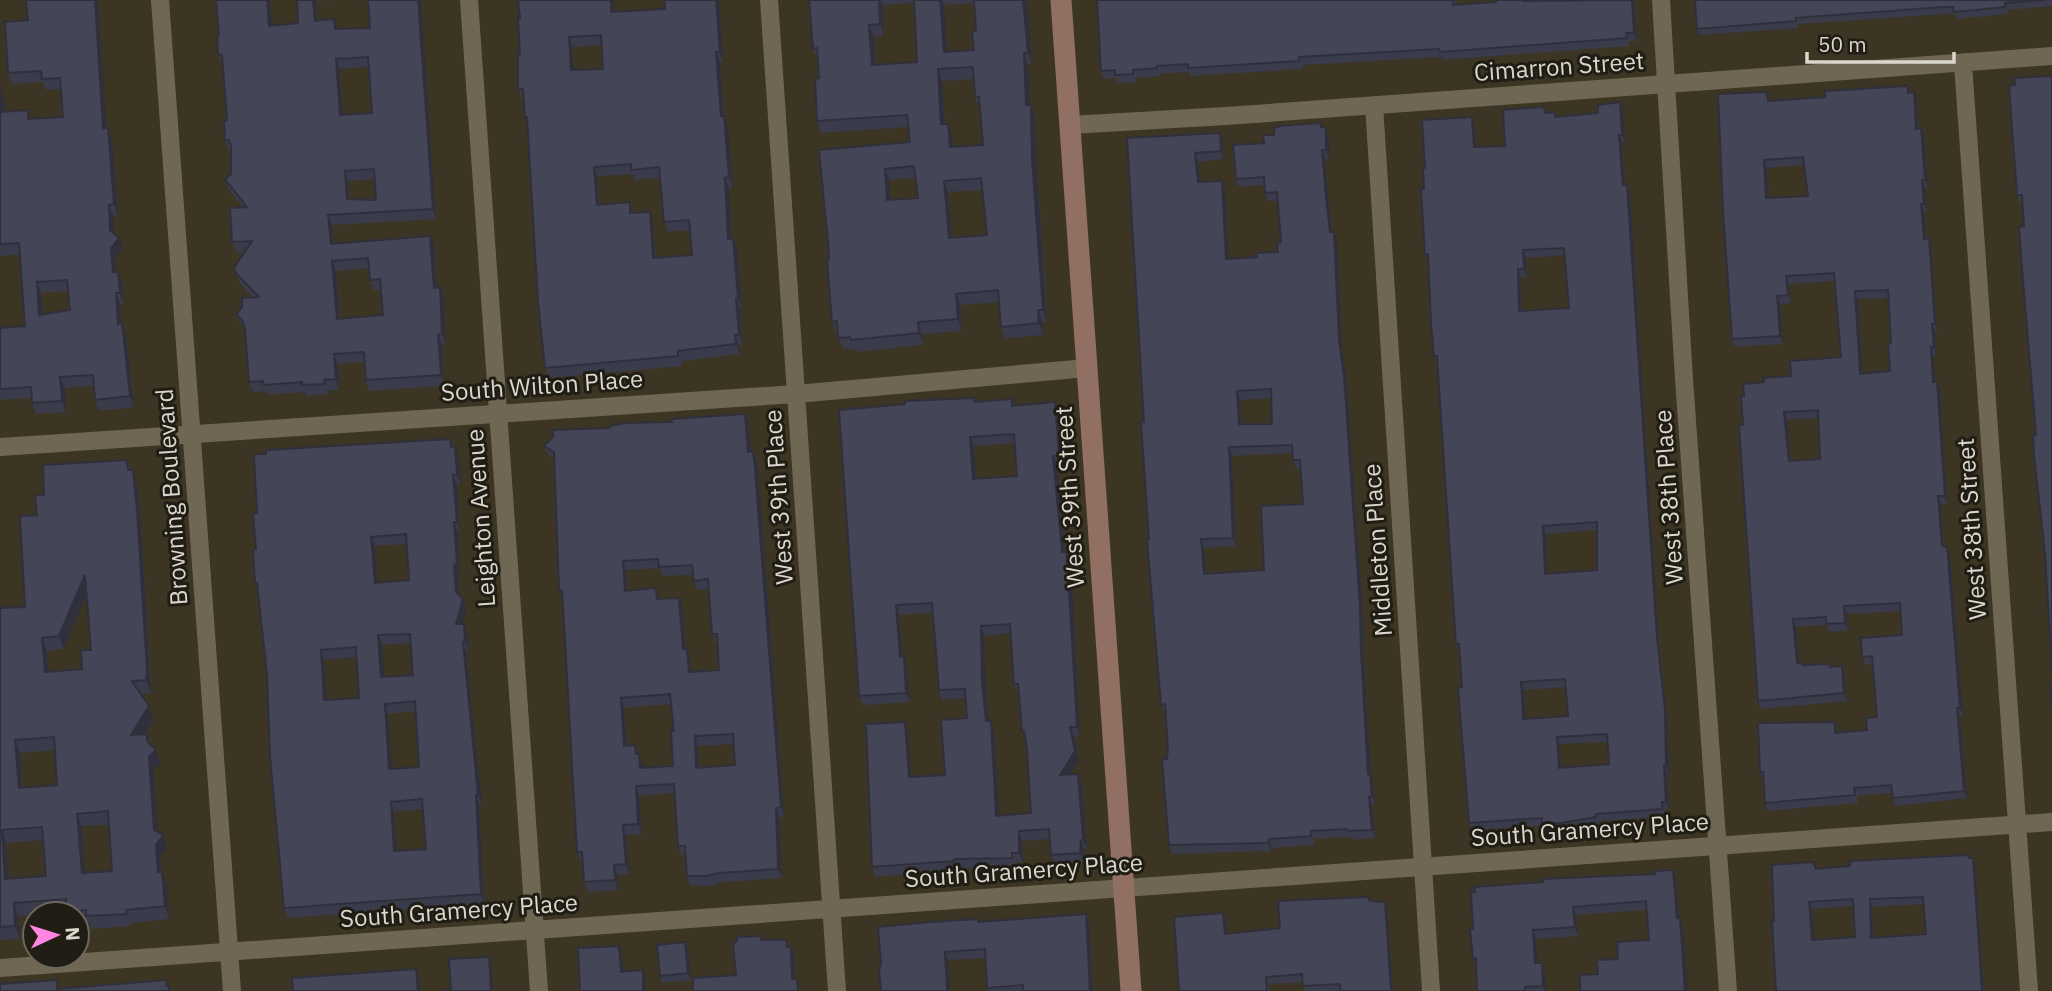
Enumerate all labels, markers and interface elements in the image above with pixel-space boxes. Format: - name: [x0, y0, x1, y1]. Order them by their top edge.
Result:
- scale bar: [1807, 21, 1954, 65]
- text: 50 m: [1818, 30, 1867, 58]
- street label: Cimarron Street: [1473, 44, 1645, 88]
- street label: South Wilton Place: [440, 362, 644, 408]
- street label: Browning Boulevard: [147, 388, 195, 606]
- street label: West 39th Street: [1047, 405, 1091, 589]
- street label: West 39th Place: [756, 409, 800, 586]
- street label: West 38th Place: [1646, 409, 1690, 586]
- street label: Leighton Avenue: [458, 428, 502, 608]
- street label: West 38th Street: [1949, 437, 1993, 621]
- street label: Middleton Place: [1355, 463, 1399, 638]
- street label: South Gramercy Place: [1470, 805, 1710, 853]
- street label: South Gramercy Place: [904, 846, 1144, 894]
- street label: South Gramercy Place: [339, 886, 579, 934]
- north arrow: [21, 900, 91, 970]
- text: N: [61, 926, 85, 942]

